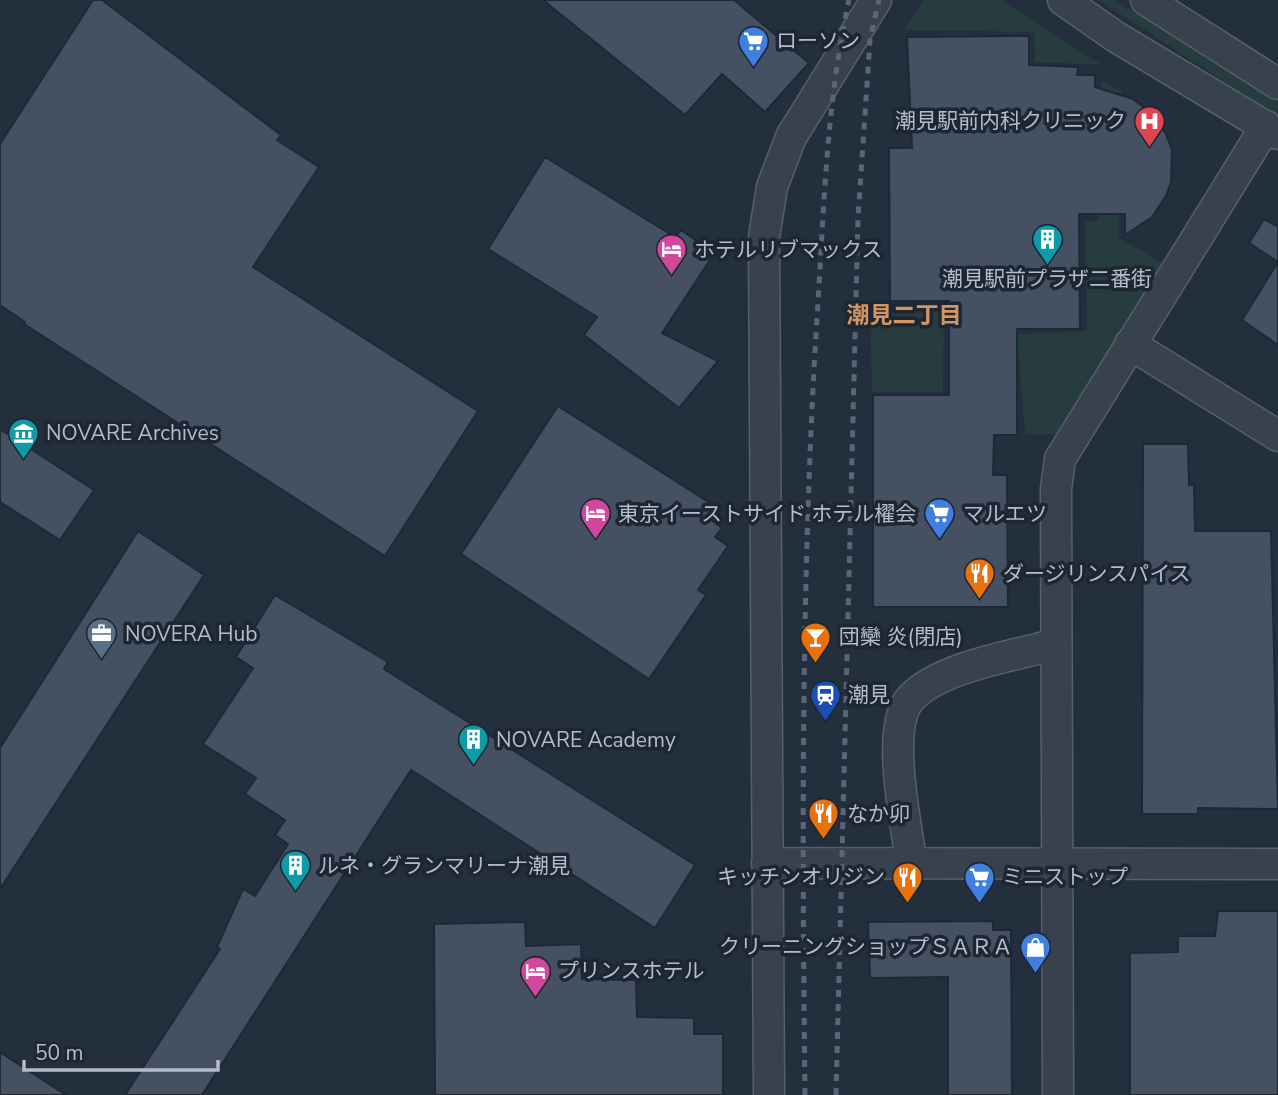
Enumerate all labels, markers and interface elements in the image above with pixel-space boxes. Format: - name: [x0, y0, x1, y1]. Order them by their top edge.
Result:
- supermarket icon: ローソン: [736, 24, 770, 68]
- place label: ローソン: [776, 27, 860, 55]
- hospital icon: 潮見駅前内科クリニック: [1132, 104, 1166, 148]
- place label: 潮見駅前内科クリニック: [895, 107, 1126, 135]
- building icon: 潮見駅前プラザ二番街: [1030, 222, 1064, 266]
- hotel icon: ホテルリブマックス: [654, 233, 688, 277]
- place label: ホテルリブマックス: [694, 236, 882, 264]
- place label: 潮見駅前プラザ二番街: [942, 265, 1152, 293]
- district label: 潮見二丁目: [847, 300, 962, 331]
- museum icon: NOVARE Archives: [6, 416, 40, 460]
- place label: NOVARE Archives: [46, 419, 219, 447]
- hotel icon: 東京イーストサイド ホテル櫂会: [578, 497, 612, 541]
- supermarket icon: マルエツ: [923, 497, 957, 541]
- place label: 東京イーストサイド ホテル櫂会: [618, 500, 916, 528]
- place label: マルエツ: [963, 500, 1047, 528]
- restaurant icon: ダージリンスパイス: [963, 557, 997, 601]
- place label: ダージリンスパイス: [1003, 560, 1191, 588]
- office icon: NOVERA Hub: [85, 617, 119, 661]
- place label: NOVERA Hub: [125, 620, 258, 648]
- bar icon: 団欒 炎(閉店): [799, 620, 833, 664]
- place label: 団欒 炎(閉店): [839, 623, 963, 651]
- station icon: 潮見: [808, 678, 842, 722]
- place label: 潮見: [848, 681, 890, 709]
- building icon: NOVARE Academy: [456, 723, 490, 767]
- place label: NOVARE Academy: [496, 726, 676, 754]
- restaurant icon: なか卯: [807, 797, 841, 841]
- place label: なか卯: [847, 800, 910, 828]
- building icon: ルネ・グランマリーナ潮見: [278, 849, 312, 893]
- place label: ルネ・グランマリーナ潮見: [318, 852, 570, 880]
- restaurant icon: キッチンオリジン: [891, 860, 925, 904]
- supermarket icon: ミニストップ: [962, 860, 996, 904]
- place label: キッチンオリジン: [717, 863, 885, 891]
- place label: ミニストップ: [1002, 863, 1128, 891]
- shop icon: クリーニングショップＳＡＲＡ: [1019, 930, 1053, 974]
- place label: クリーニングショップＳＡＲＡ: [719, 933, 1013, 961]
- hotel icon: プリンスホテル: [518, 954, 552, 998]
- place label: プリンスホテル: [558, 957, 705, 985]
- scale bar: [24, 1028, 219, 1072]
- text: 50 m: [35, 1039, 84, 1067]

